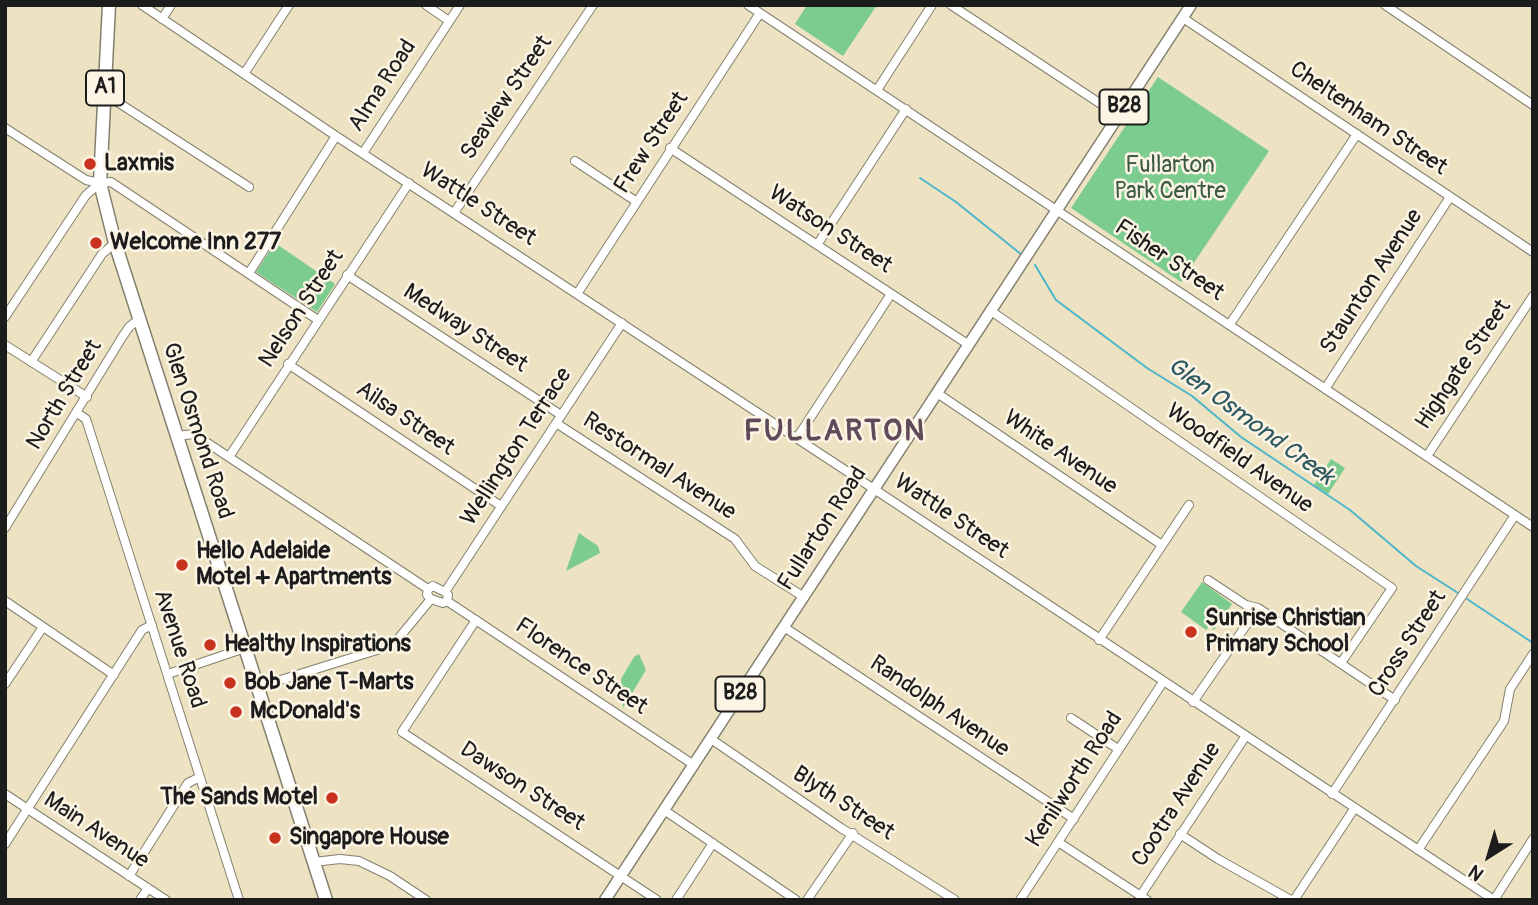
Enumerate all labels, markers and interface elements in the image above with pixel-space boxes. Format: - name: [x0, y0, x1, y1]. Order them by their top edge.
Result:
- street label: Seaview Street: [455, 31, 559, 165]
- street label: Alma Road: [343, 35, 423, 137]
- street label: Cheltenham Street: [1284, 56, 1452, 182]
- road number: A1: [86, 70, 124, 106]
- street label: Frew Street: [609, 87, 695, 199]
- road number: B28: [1100, 90, 1148, 124]
- place label: Laxmis: [104, 150, 174, 178]
- park label: Fullarton Park Centre: [1114, 152, 1226, 206]
- marker: Laxmis: [82, 156, 98, 172]
- street label: Wattle Street: [415, 157, 541, 253]
- street label: Watson Street: [763, 180, 897, 280]
- street label: Staunton Avenue: [1315, 204, 1429, 360]
- street label: Fisher Street: [1109, 214, 1229, 308]
- place label: Welcome Inn 277: [110, 229, 281, 257]
- marker: Welcome Inn 277: [88, 235, 104, 251]
- street label: Nelson Street: [254, 245, 350, 373]
- street label: Medway Street: [398, 279, 532, 379]
- street label: Highgate Street: [1410, 295, 1518, 435]
- street label: North Street: [21, 335, 109, 455]
- street label: Glen Osmond Road: [155, 339, 239, 523]
- water label: Glen Osmond Creek: [1161, 352, 1339, 492]
- street label: Wellington Terrace: [456, 363, 578, 531]
- street label: Ailsa Street: [351, 376, 459, 462]
- street label: Woodfield Avenue: [1160, 398, 1318, 520]
- street label: White Avenue: [998, 405, 1122, 501]
- street label: Restormal Avenue: [577, 407, 741, 527]
- district label: FULLARTON: [745, 414, 925, 450]
- street label: Fullarton Road: [773, 462, 873, 596]
- street label: Wattle Street: [888, 469, 1014, 565]
- place label: Hello Adelaide Motel + Apartments: [196, 538, 392, 592]
- marker: Hello Adelaide Motel + Apartments: [174, 557, 190, 573]
- street label: Cross Street: [1363, 585, 1453, 703]
- street label: Avenue Road: [147, 586, 211, 712]
- place label: Sunrise Christian Primary School: [1205, 605, 1366, 659]
- street label: Florence Street: [510, 613, 652, 721]
- marker: Sunrise Christian Primary School: [1183, 624, 1199, 640]
- place label: Healthy Inspirations: [224, 631, 411, 659]
- marker: Healthy Inspirations: [202, 637, 218, 653]
- street label: Randolph Avenue: [864, 650, 1014, 764]
- place label: Bob Jane T-Marts: [244, 669, 414, 697]
- marker: Bob Jane T-Marts: [222, 675, 238, 691]
- road number: B28: [716, 676, 764, 712]
- place label: McDonald's: [250, 698, 360, 726]
- marker: McDonald's: [228, 704, 244, 720]
- street label: Kenilworth Road: [1021, 707, 1129, 853]
- street label: Dawson Street: [454, 736, 590, 838]
- street label: Cootra Avenue: [1127, 738, 1227, 872]
- street label: Blyth Street: [787, 761, 899, 847]
- place label: The Sands Motel: [160, 784, 318, 812]
- street label: Main Avenue: [38, 787, 154, 875]
- marker: The Sands Motel: [324, 790, 340, 806]
- north arrow: [1454, 821, 1524, 891]
- place label: Singapore House: [289, 824, 449, 852]
- marker: Singapore House: [267, 830, 283, 846]
- text: N: [1464, 859, 1489, 886]

